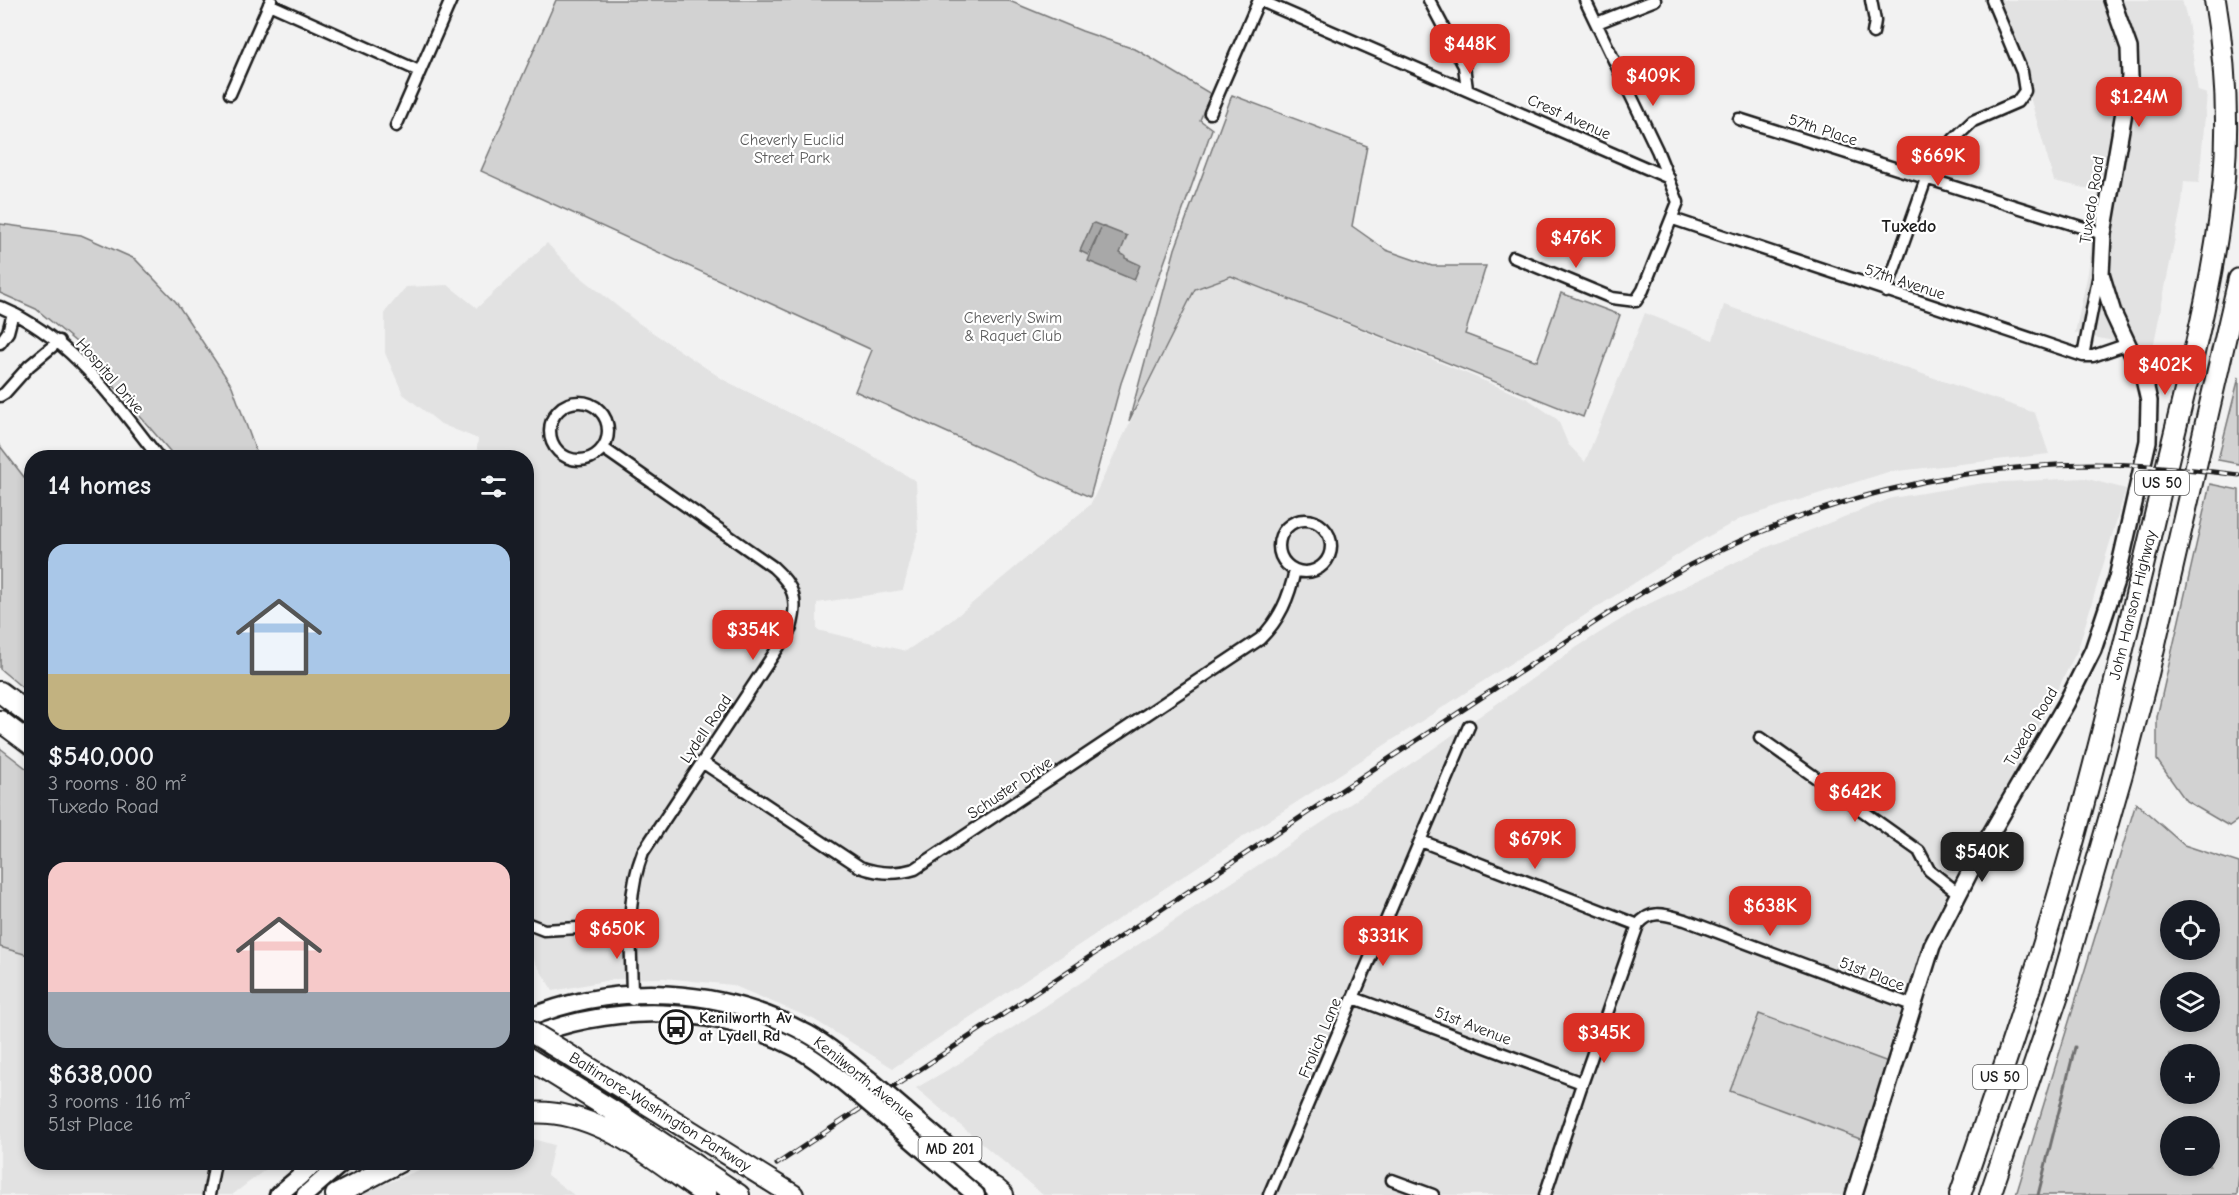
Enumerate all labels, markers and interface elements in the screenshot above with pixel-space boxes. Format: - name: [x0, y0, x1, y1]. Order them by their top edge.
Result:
- pin: $448K: [1428, 24, 1512, 75]
- text: $448K: [1444, 32, 1496, 55]
- pin: $409K: [1611, 56, 1695, 107]
- text: $409K: [1626, 64, 1680, 87]
- pin: $1.24M: [2090, 77, 2188, 128]
- text: $1.24M: [2110, 85, 2168, 108]
- street label: Crest Avenue: [1525, 91, 1613, 143]
- street label: 57th Place: [1786, 110, 1860, 150]
- park label: Cheverly Euclid Street Park: [740, 131, 844, 167]
- pin: $669K: [1896, 136, 1980, 187]
- text: $669K: [1911, 144, 1965, 167]
- street label: Tuxedo Road: [2076, 155, 2108, 245]
- district label: Tuxedo: [1882, 216, 1936, 237]
- pin: $476K: [1534, 218, 1618, 269]
- text: $476K: [1550, 226, 1602, 249]
- street label: 57th Avenue: [1863, 261, 1947, 303]
- park label: Cheverly Swim & Raquet Club: [964, 309, 1062, 345]
- street label: Hospital Drive: [72, 334, 148, 418]
- pin: $402K: [2123, 345, 2207, 396]
- text: $402K: [2138, 353, 2192, 376]
- icon: filters: [477, 470, 510, 503]
- text: 14 homes: [48, 471, 151, 501]
- road number: US 50: [2135, 471, 2189, 495]
- street label: John Hanson Highway: [2106, 528, 2160, 682]
- icon: home: [225, 583, 333, 691]
- pin: $354K: [711, 610, 795, 661]
- text: $354K: [726, 618, 780, 641]
- street label: Tuxedo Road: [2000, 684, 2062, 770]
- street label: Lydell Road: [677, 692, 735, 766]
- text: $540,000: [48, 742, 154, 772]
- street label: Schuster Drive: [964, 753, 1056, 823]
- text: 3 rooms · 80 m²: [48, 772, 186, 795]
- pin: $642K: [1813, 772, 1897, 823]
- text: $642K: [1828, 780, 1882, 803]
- text: Tuxedo Road: [48, 795, 159, 818]
- pin: $679K: [1493, 819, 1577, 870]
- text: $679K: [1509, 827, 1561, 850]
- pin: $540K: [1940, 832, 2024, 883]
- text: $540K: [1955, 840, 2009, 863]
- pin: $638K: [1728, 886, 1812, 937]
- text: $638K: [1743, 894, 1797, 917]
- map controls: [2160, 900, 2220, 1176]
- button: locate: [2160, 900, 2220, 960]
- icon: home: [225, 901, 333, 1009]
- pin: $650K: [575, 909, 659, 960]
- pin: $331K: [1341, 916, 1425, 967]
- text: $650K: [589, 917, 645, 940]
- text: $331K: [1358, 924, 1408, 947]
- street label: 51st Place: [1837, 953, 1907, 995]
- button: layers: [2160, 972, 2220, 1032]
- street label: Frolich Lane: [1295, 995, 1345, 1081]
- street label: 51st Avenue: [1432, 1003, 1514, 1049]
- bus stop icon: Kenilworth Av at Lydell Rd: [658, 1009, 694, 1045]
- place label: Kenilworth Av at Lydell Rd: [699, 1009, 792, 1045]
- pin: $345K: [1562, 1013, 1646, 1064]
- text: $345K: [1577, 1021, 1631, 1044]
- street label: Kenilworth Avenue: [810, 1033, 918, 1125]
- button: +: [2160, 1044, 2220, 1104]
- street label: Baltimore-Washington Parkway: [566, 1048, 755, 1176]
- text: $638,000: [48, 1060, 153, 1090]
- road number: US 50: [1973, 1065, 2027, 1089]
- text: 3 rooms · 116 m²: [48, 1090, 190, 1113]
- text: 51st Place: [48, 1113, 133, 1136]
- button: −: [2160, 1116, 2220, 1176]
- road number: MD 201: [918, 1137, 982, 1161]

